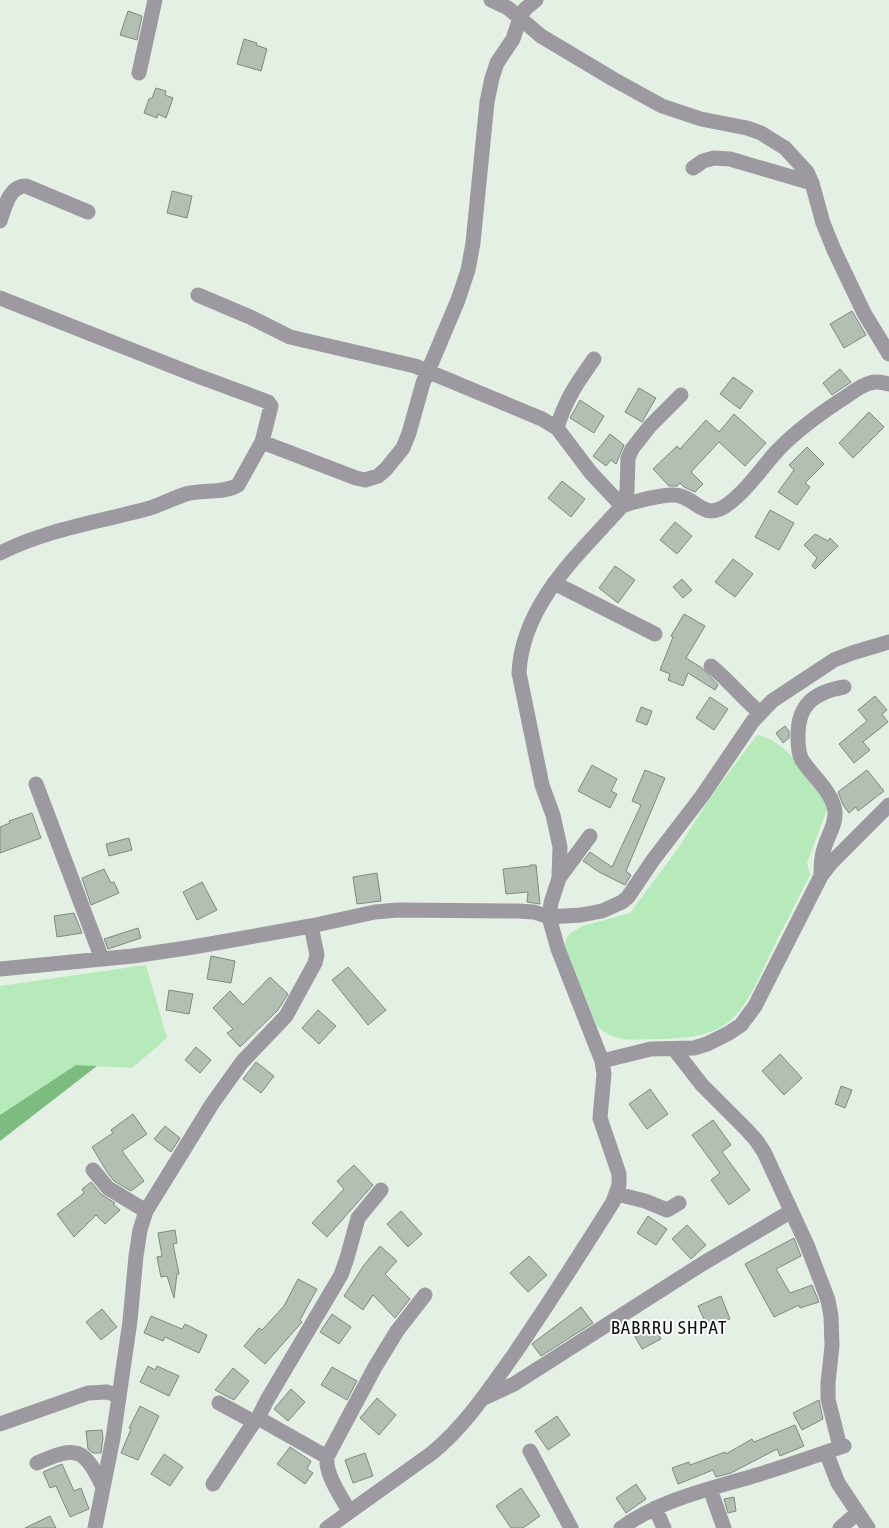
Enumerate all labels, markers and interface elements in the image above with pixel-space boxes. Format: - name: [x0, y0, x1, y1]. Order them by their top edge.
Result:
- district label: BABRRU SHPAT: [611, 1316, 727, 1338]

